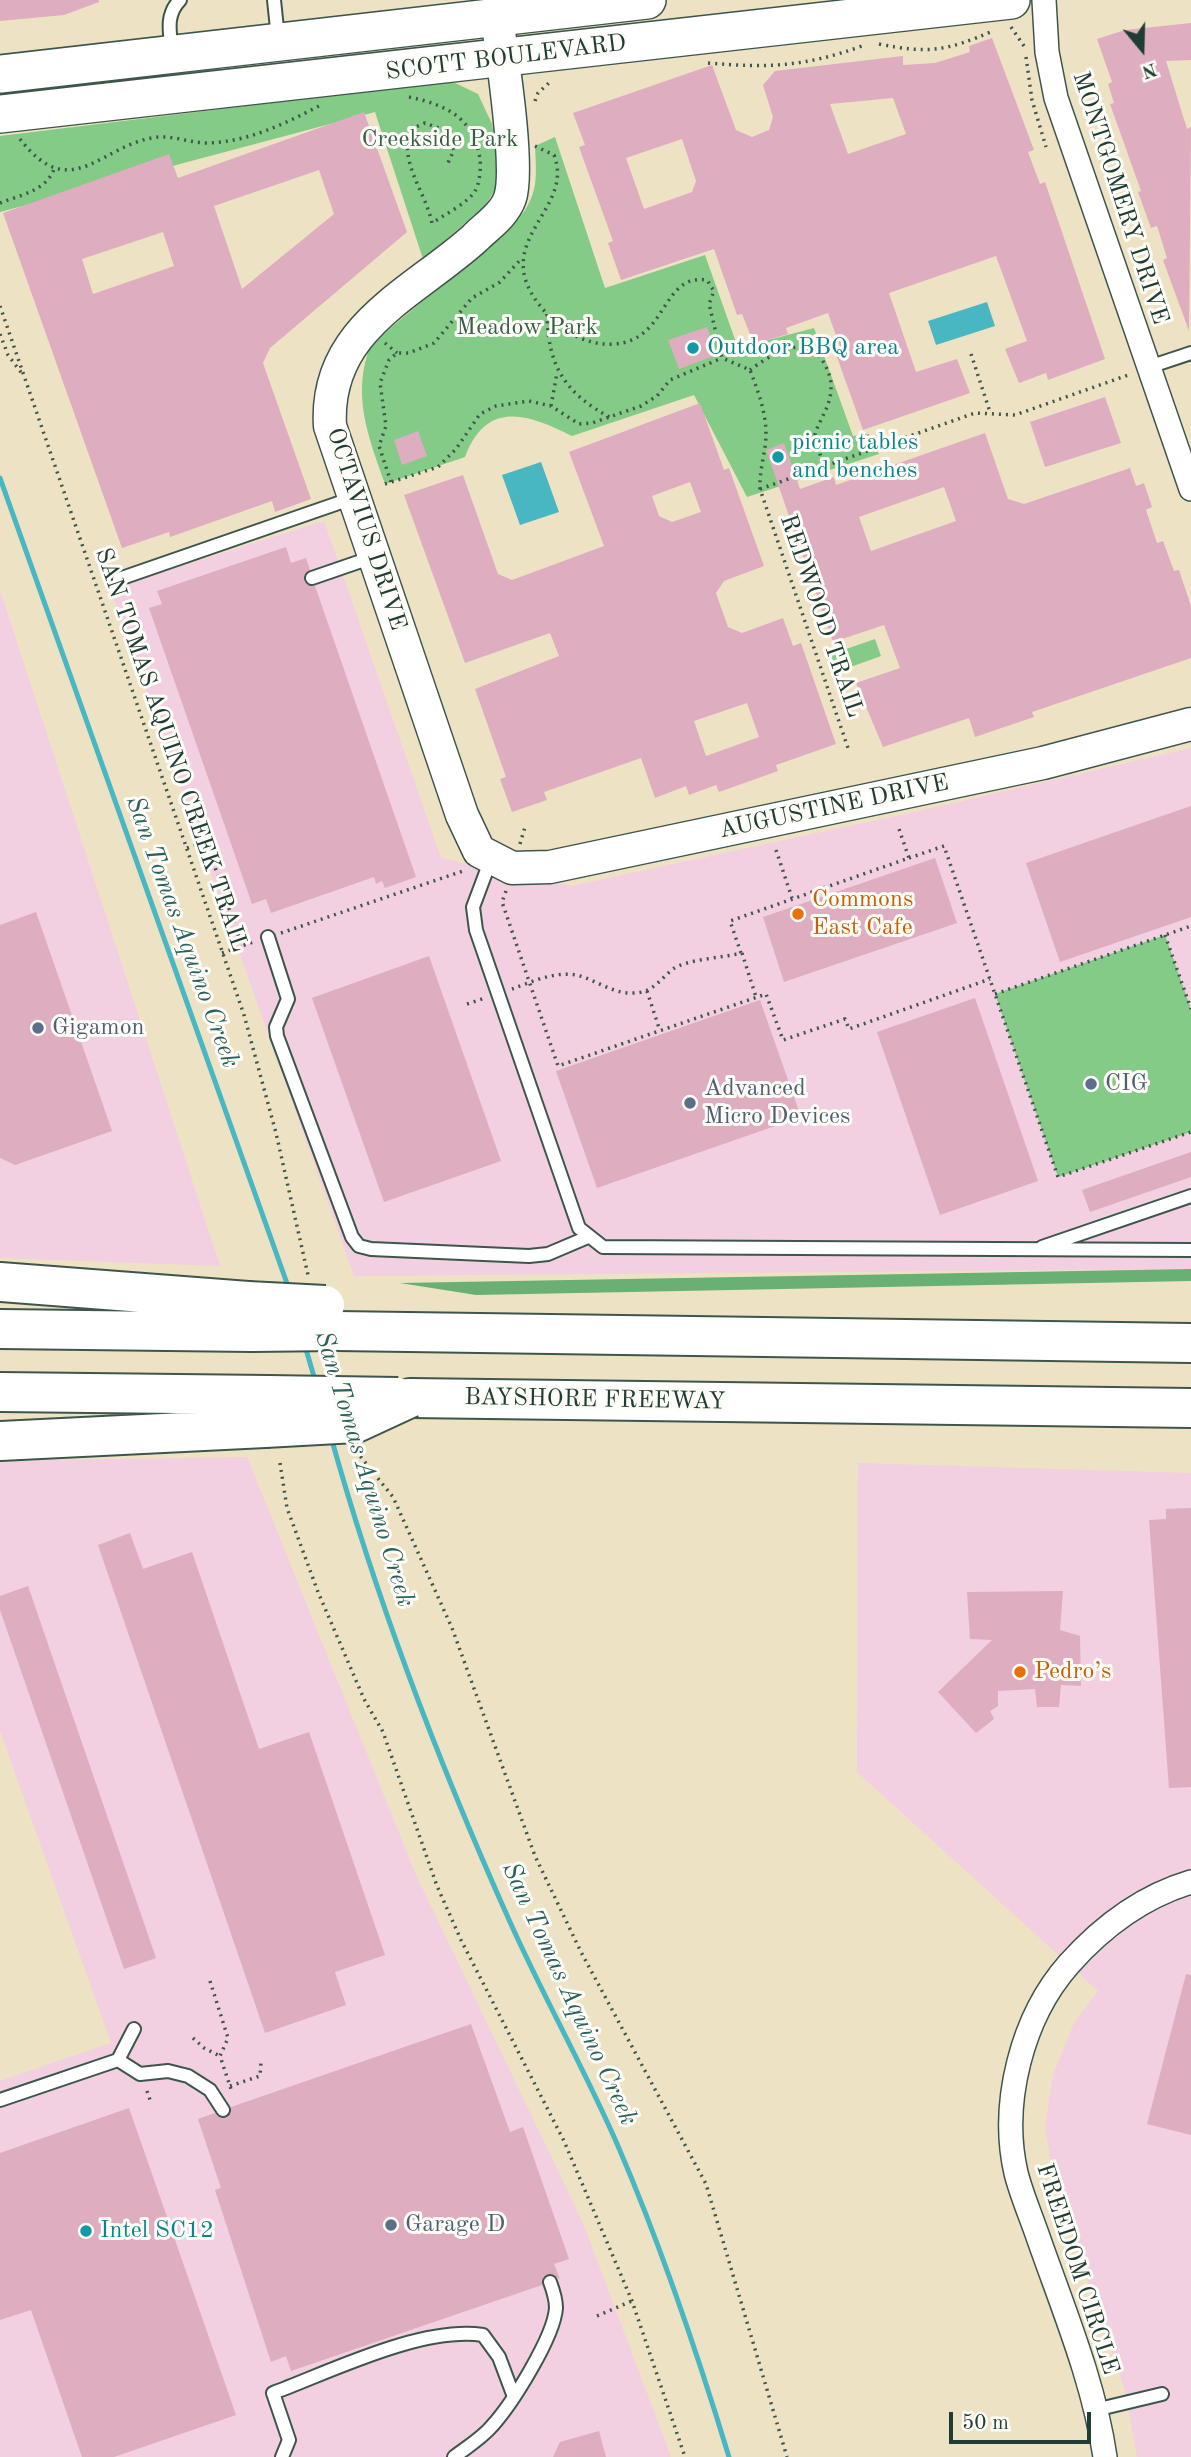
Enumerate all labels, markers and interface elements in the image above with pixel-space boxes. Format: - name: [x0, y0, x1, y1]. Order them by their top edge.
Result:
- north arrow: [1107, 14, 1177, 84]
- street label: SCOTT BOULEVARD: [384, 29, 628, 87]
- street label: MONTGOMERY DRIVE: [1066, 68, 1174, 328]
- park label: Creekside Park: [361, 126, 519, 154]
- park label: Meadow Park: [456, 314, 598, 342]
- place label: Outdoor BBQ area: [707, 334, 899, 362]
- marker: Outdoor BBQ area: [685, 340, 701, 356]
- street label: OCTAVIUS DRIVE: [320, 424, 412, 634]
- place label: picnic tables and benches: [792, 429, 918, 485]
- marker: picnic tables and benches: [770, 449, 786, 465]
- street label: REDWOOD TRAIL: [773, 511, 869, 721]
- street label: SAN TOMAS AQUINO CREEK TRAIL: [88, 544, 254, 956]
- street label: AUGUSTINE DRIVE: [716, 769, 952, 845]
- water label: San Tomas Aquino Creek: [118, 792, 246, 1072]
- place label: Commons East Cafe: [812, 886, 913, 942]
- marker: Commons East Cafe: [790, 906, 806, 922]
- place label: Gigamon: [52, 1014, 144, 1042]
- marker: Gigamon: [30, 1020, 46, 1036]
- place label: CIG: [1105, 1070, 1148, 1098]
- place label: Advanced Micro Devices: [704, 1075, 850, 1131]
- marker: CIG: [1083, 1076, 1099, 1092]
- marker: Advanced Micro Devices: [682, 1095, 698, 1111]
- water label: San Tomas Aquino Creek: [307, 1327, 421, 1611]
- street label: BAYSHORE FREEWAY: [464, 1383, 726, 1417]
- place label: Pedro’s: [1034, 1658, 1112, 1686]
- marker: Pedro’s: [1012, 1664, 1028, 1680]
- water label: San Tomas Aquino Creek: [494, 1857, 644, 2131]
- street label: FREEDOM CIRCLE: [1029, 2160, 1125, 2378]
- place label: Garage D: [405, 2211, 505, 2239]
- place label: Intel SC12: [100, 2217, 214, 2245]
- marker: Garage D: [383, 2217, 399, 2233]
- marker: Intel SC12: [78, 2223, 94, 2239]
- scale bar: [953, 2398, 1095, 2442]
- text: 50 m: [962, 2413, 1009, 2434]

